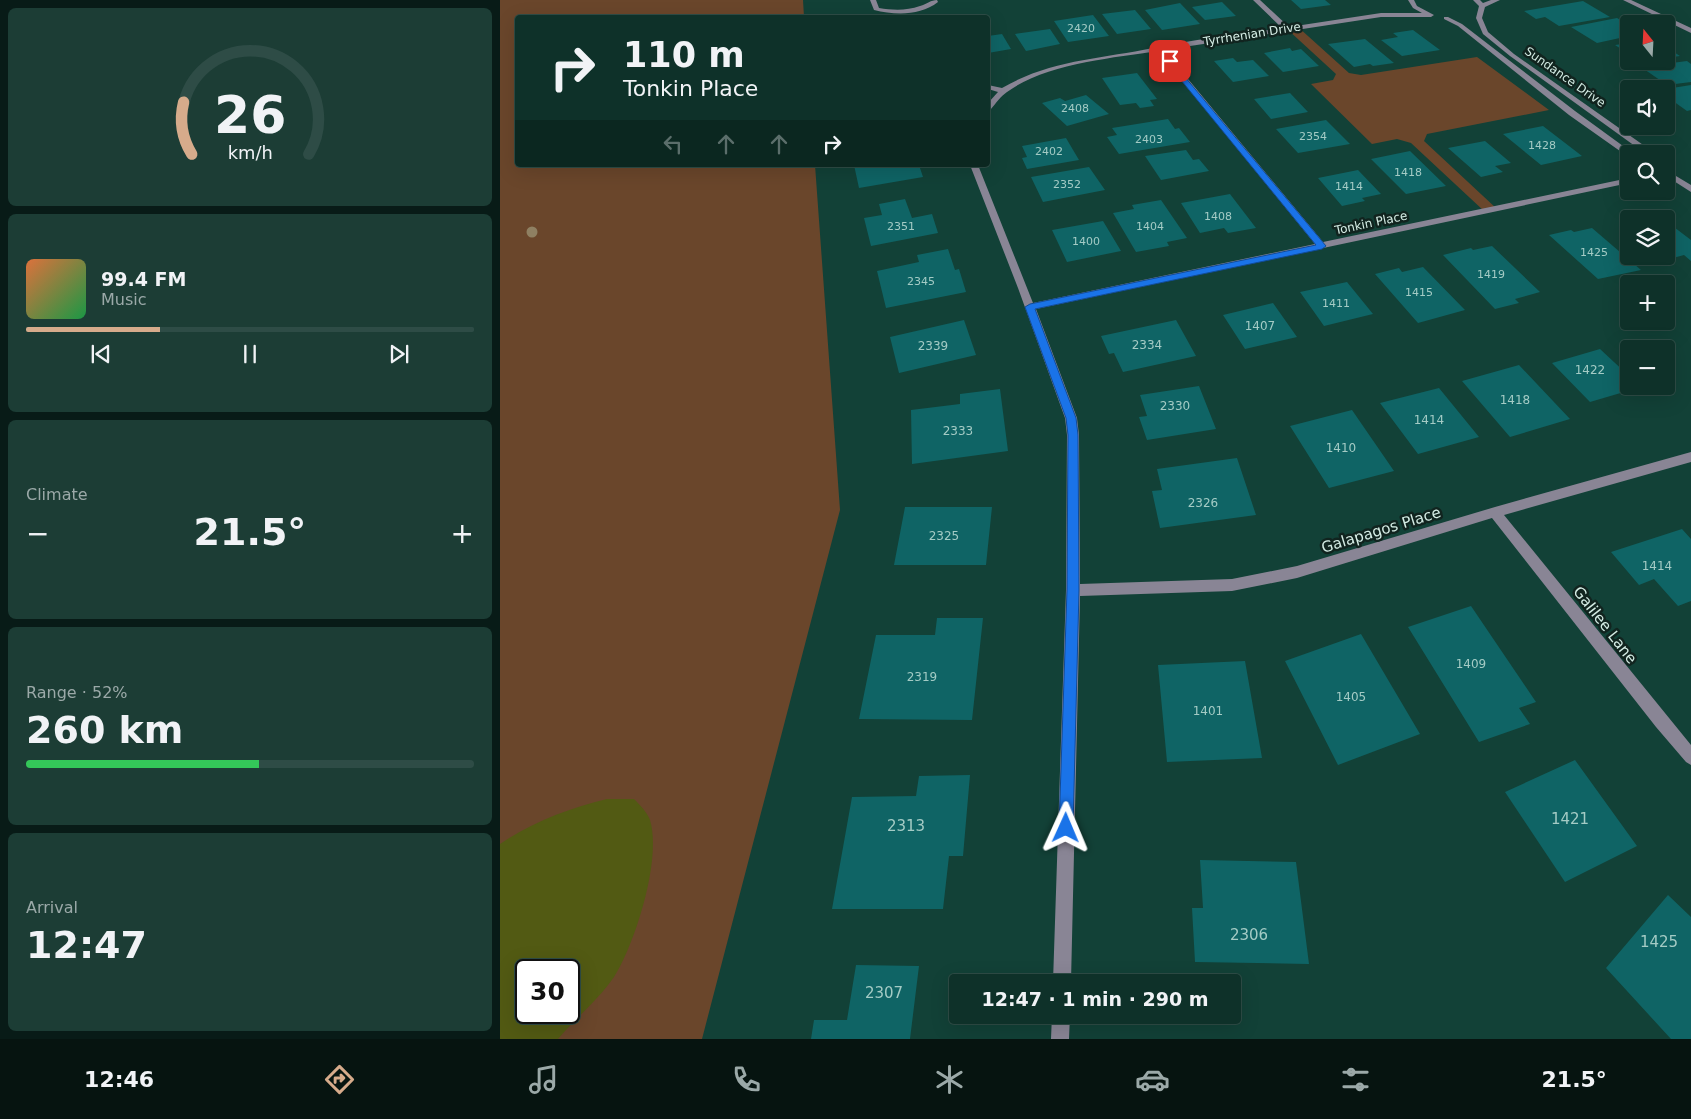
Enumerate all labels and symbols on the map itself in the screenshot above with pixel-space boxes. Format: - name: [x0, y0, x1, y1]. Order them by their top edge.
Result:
- north arrow: [1620, 15, 1675, 70]
- street label: Tyrrhenian Drive: [1201, 19, 1302, 49]
- house number: 2420: [1067, 22, 1095, 35]
- pin: [1149, 40, 1191, 82]
- street label: Sundance Drive: [1522, 44, 1608, 110]
- house number: 2408: [1061, 102, 1089, 115]
- house number: 2354: [1299, 130, 1327, 143]
- house number: 2403: [1135, 133, 1163, 146]
- house number: 1428: [1528, 139, 1556, 152]
- house number: 2402: [1035, 145, 1063, 158]
- house number: 1418: [1394, 166, 1422, 179]
- house number: 2352: [1053, 178, 1081, 191]
- house number: 1414: [1335, 180, 1363, 193]
- street label: Tonkin Place: [1332, 208, 1409, 238]
- house number: 1408: [1204, 210, 1232, 223]
- house number: 2351: [887, 220, 915, 233]
- house number: 1404: [1136, 220, 1164, 233]
- house number: 1400: [1072, 235, 1100, 248]
- house number: 1425: [1580, 246, 1608, 259]
- house number: 1419: [1477, 268, 1505, 281]
- house number: 2345: [907, 275, 935, 288]
- house number: 1415: [1405, 286, 1433, 299]
- house number: 1411: [1322, 297, 1350, 310]
- house number: 1407: [1245, 319, 1275, 333]
- house number: 2334: [1132, 338, 1162, 352]
- house number: 2339: [918, 339, 948, 353]
- house number: 1422: [1575, 363, 1605, 377]
- house number: 1418: [1500, 393, 1530, 407]
- house number: 2330: [1160, 399, 1190, 413]
- house number: 1414: [1414, 413, 1444, 427]
- house number: 2333: [943, 424, 973, 438]
- house number: 1410: [1326, 441, 1356, 455]
- house number: 2326: [1188, 496, 1218, 510]
- street label: Galapagos Place: [1319, 503, 1443, 557]
- house number: 2325: [929, 529, 959, 543]
- house number: 1414: [1642, 559, 1672, 573]
- street label: Galilee Lane: [1569, 583, 1641, 667]
- house number: 1409: [1456, 657, 1486, 671]
- house number: 2319: [907, 670, 937, 684]
- house number: 1405: [1336, 690, 1366, 704]
- house number: 1401: [1193, 704, 1223, 718]
- position arrow: [1039, 801, 1091, 853]
- house number: 1421: [1551, 810, 1589, 828]
- house number: 2313: [887, 817, 925, 835]
- house number: 2306: [1230, 926, 1268, 944]
- house number: 1425: [1640, 933, 1678, 951]
- speed limit sign: 30: [515, 959, 580, 1024]
- house number: 2307: [865, 984, 903, 1002]

